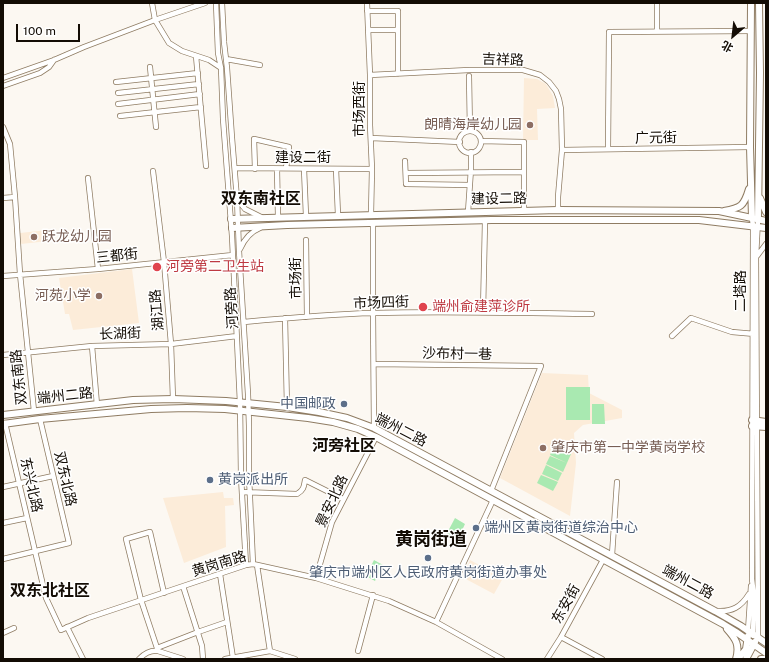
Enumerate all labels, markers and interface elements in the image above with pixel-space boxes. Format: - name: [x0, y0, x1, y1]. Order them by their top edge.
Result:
- scale bar: [18, 16, 82, 42]
- north arrow: [713, 16, 753, 56]
- text: 100 m: [23, 24, 56, 38]
- text: 北: [720, 39, 735, 54]
- street label: 吉祥路: [482, 51, 524, 69]
- street label: 市场西街: [352, 81, 368, 137]
- place label: 朗晴海岸幼儿园: [424, 117, 522, 133]
- marker: 朗晴海岸幼儿园: [525, 120, 535, 130]
- street label: 广元街: [635, 129, 677, 147]
- street label: 建设二街: [275, 150, 331, 166]
- district label: 双东南社区: [221, 189, 301, 209]
- street label: 建设二路: [471, 190, 527, 208]
- place label: 跃龙幼儿园: [42, 229, 112, 245]
- marker: 跃龙幼儿园: [29, 232, 39, 242]
- street label: 三都街: [95, 245, 139, 267]
- street label: 市场街: [287, 257, 305, 299]
- place label: 河旁第二卫生站: [166, 259, 264, 275]
- marker: 河旁第二卫生站: [151, 261, 163, 273]
- street label: 二塔路: [733, 270, 749, 312]
- street label: 河旁路: [222, 286, 242, 330]
- place label: 河苑小学: [35, 288, 91, 304]
- street label: 湖江路: [147, 288, 167, 332]
- marker: 河苑小学: [94, 291, 104, 301]
- street label: 市场四街: [353, 294, 409, 312]
- place label: 端州俞建萍诊所: [432, 299, 530, 315]
- marker: 端州俞建萍诊所: [417, 301, 429, 313]
- street label: 长湖街: [99, 325, 141, 343]
- street label: 沙布村一巷: [422, 345, 492, 363]
- street label: 双东南路: [8, 348, 30, 406]
- street label: 端州二路: [36, 385, 94, 407]
- place label: 中国邮政: [280, 396, 336, 412]
- marker: 中国邮政: [339, 399, 349, 409]
- street label: 端州二路: [372, 410, 430, 450]
- district label: 河旁社区: [312, 436, 376, 456]
- place label: 肇庆市第一中学黄岗学校: [551, 440, 705, 456]
- marker: 肇庆市第一中学黄岗学校: [538, 443, 548, 453]
- street label: 双东北路: [51, 450, 79, 508]
- street label: 东兴北路: [17, 456, 45, 514]
- place label: 黄岗派出所: [218, 472, 288, 488]
- street label: 景安北路: [313, 472, 351, 530]
- marker: 黄岗派出所: [205, 475, 215, 485]
- place label: 端州区黄岗街道综治中心: [484, 520, 638, 536]
- marker: 端州区黄岗街道综治中心: [471, 523, 481, 533]
- district label: 黄岗街道: [395, 528, 467, 550]
- street label: 黄岗南路: [190, 548, 248, 580]
- marker: 肇庆市端州区人民政府黄岗街道办事处: [423, 553, 433, 563]
- street label: 端州二路: [659, 561, 717, 603]
- place label: 肇庆市端州区人民政府黄岗街道办事处: [309, 565, 547, 581]
- district label: 双东北社区: [10, 581, 90, 601]
- street label: 东安街: [548, 582, 584, 626]

